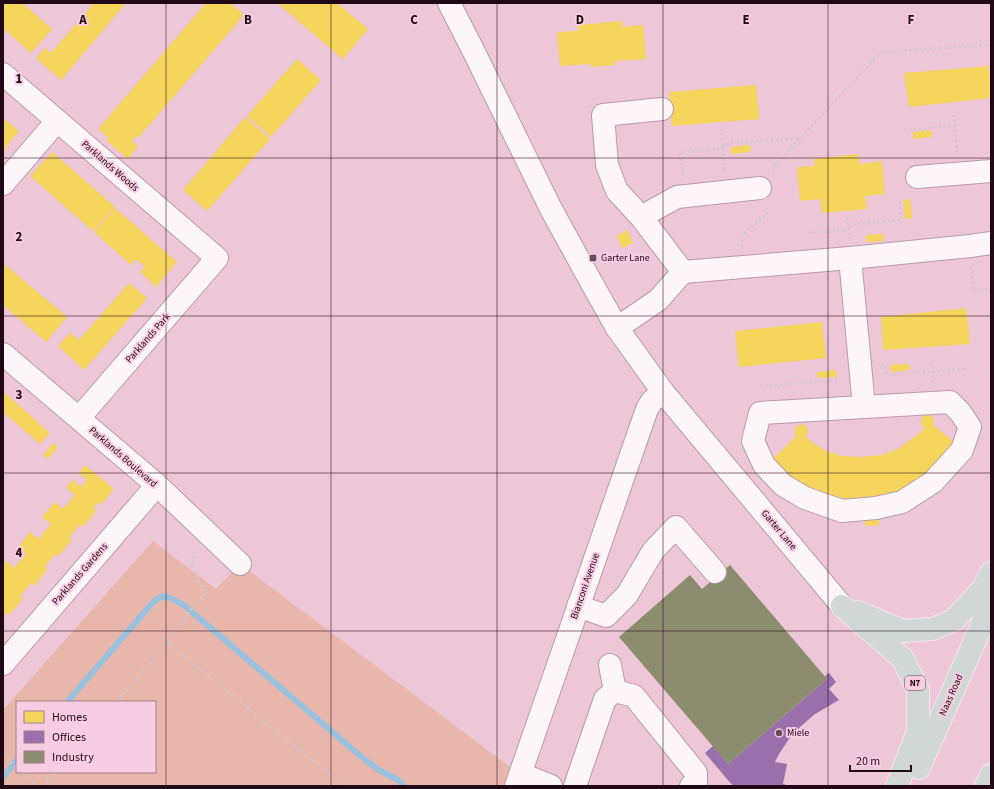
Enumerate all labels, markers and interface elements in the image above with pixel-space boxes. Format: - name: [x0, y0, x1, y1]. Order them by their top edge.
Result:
- text: A: [78, 11, 87, 29]
- text: B: [244, 11, 252, 29]
- text: C: [410, 11, 418, 29]
- text: D: [576, 11, 584, 29]
- text: E: [742, 11, 750, 29]
- text: F: [908, 11, 915, 29]
- text: 1: [16, 70, 23, 88]
- street label: Parklands Woods: [78, 137, 142, 195]
- text: 2: [16, 228, 23, 246]
- place label: Garter Lane: [601, 251, 650, 265]
- marker: Garter Lane: [588, 253, 598, 263]
- street label: Parklands Park: [122, 310, 174, 366]
- text: 3: [16, 386, 23, 404]
- street label: Parklands Boulevard: [86, 423, 160, 491]
- street label: Garter Lane: [758, 507, 800, 553]
- street label: Parklands Gardens: [49, 540, 111, 608]
- text: 4: [16, 544, 23, 562]
- street label: Bianconi Avenue: [567, 551, 603, 621]
- street label: Naas Road: [936, 672, 966, 718]
- road number: N7: [905, 676, 925, 690]
- legend: [16, 701, 156, 773]
- text: Homes: [52, 709, 87, 726]
- place label: Miele: [787, 726, 809, 740]
- marker: Miele: [774, 728, 784, 738]
- text: Offices: [52, 729, 86, 746]
- scale bar: [850, 747, 911, 773]
- text: Industry: [52, 749, 94, 766]
- text: 20 m: [856, 753, 880, 770]

